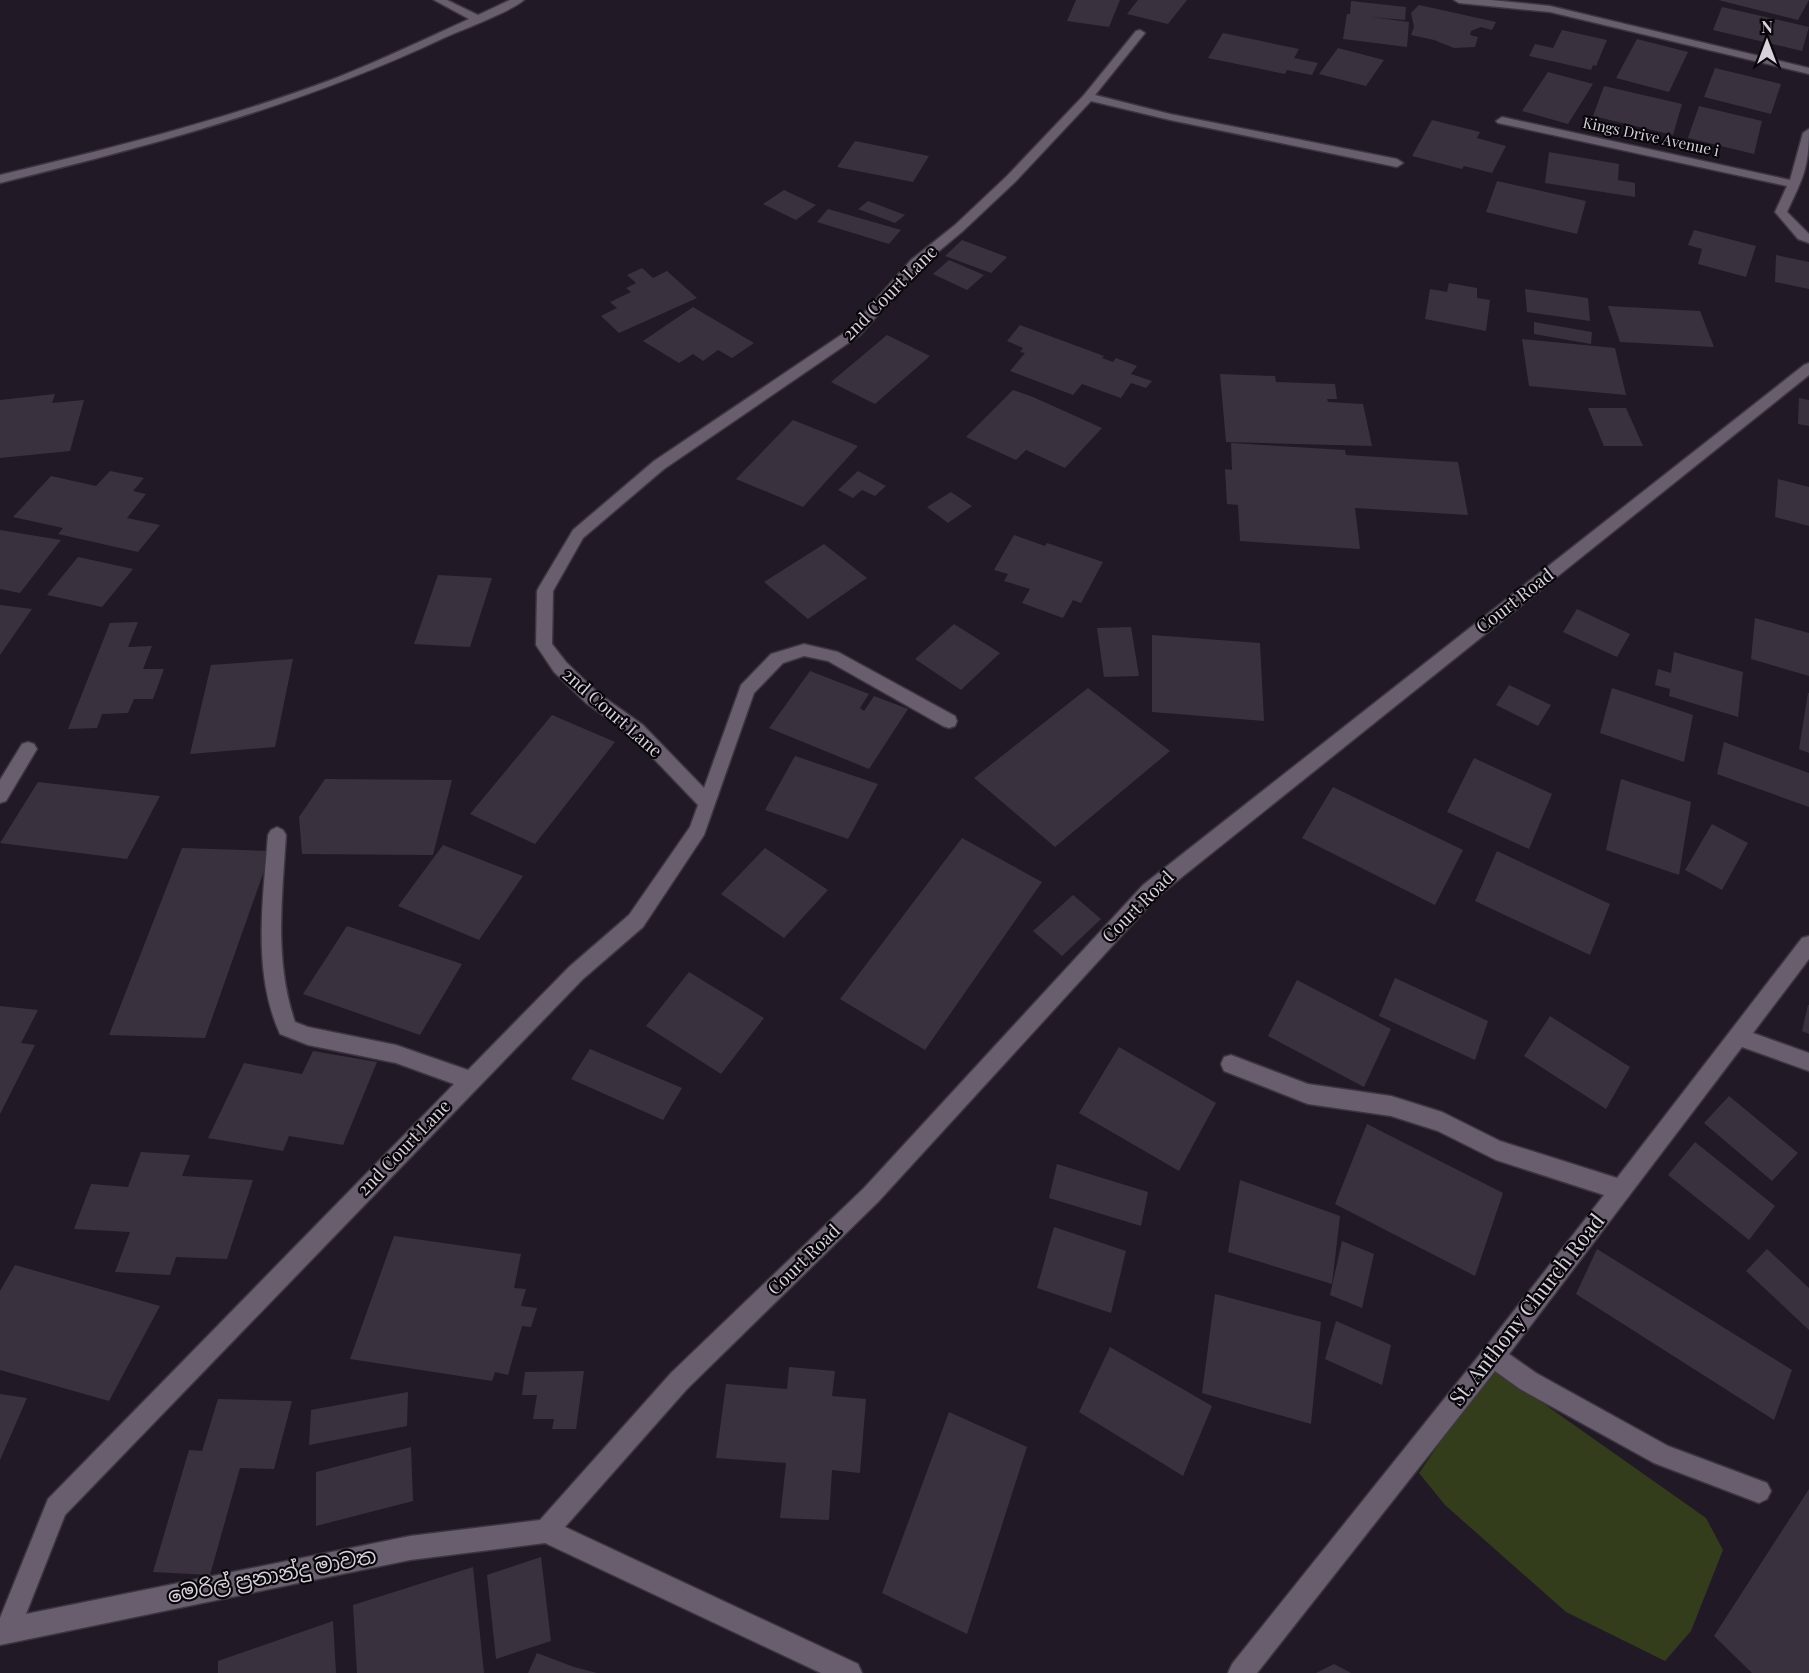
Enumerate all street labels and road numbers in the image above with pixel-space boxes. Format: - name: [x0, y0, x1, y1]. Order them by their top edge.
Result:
- street label: Kings Drive Avenue i: [1581, 112, 1722, 160]
- street label: 2nd Court Lane: [837, 240, 942, 345]
- street label: Court Road: [1471, 562, 1559, 638]
- street label: 2nd Court Lane: [558, 662, 668, 762]
- street label: Court Road: [1096, 865, 1179, 947]
- street label: 2nd Court Lane: [351, 1094, 455, 1201]
- street label: St. Anthony Church Road: [1442, 1207, 1609, 1411]
- street label: Court Road: [762, 1218, 845, 1300]
- street label: මෙරිල් ප්‍රනාන්දු මාවත: [165, 1540, 378, 1608]

